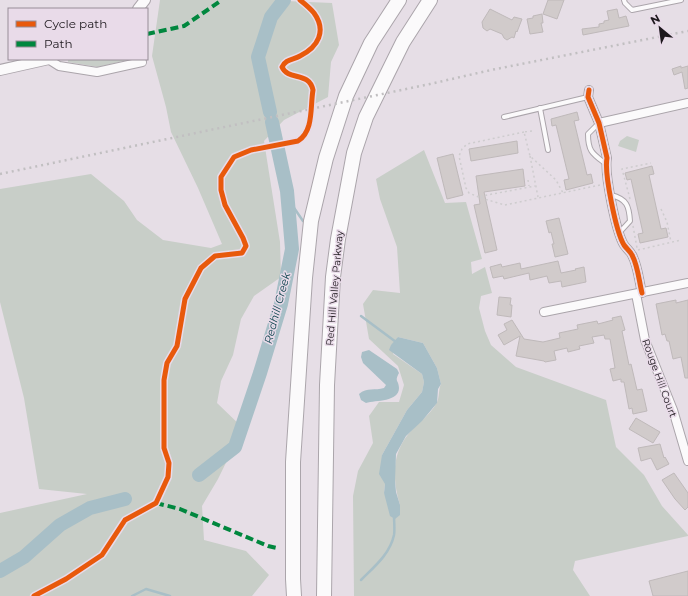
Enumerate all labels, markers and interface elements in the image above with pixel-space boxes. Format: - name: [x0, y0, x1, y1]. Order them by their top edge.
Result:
- legend: [8, 8, 148, 60]
- north arrow: [640, 8, 680, 48]
- text: N: [648, 11, 662, 28]
- text: Cycle path: [44, 16, 107, 31]
- text: Path: [44, 36, 73, 51]
- street label: Red Hill Valley Parkway: [323, 229, 346, 346]
- water label: Redhill Creek: [261, 270, 293, 345]
- street label: Rouge Hill Court: [639, 337, 680, 419]

